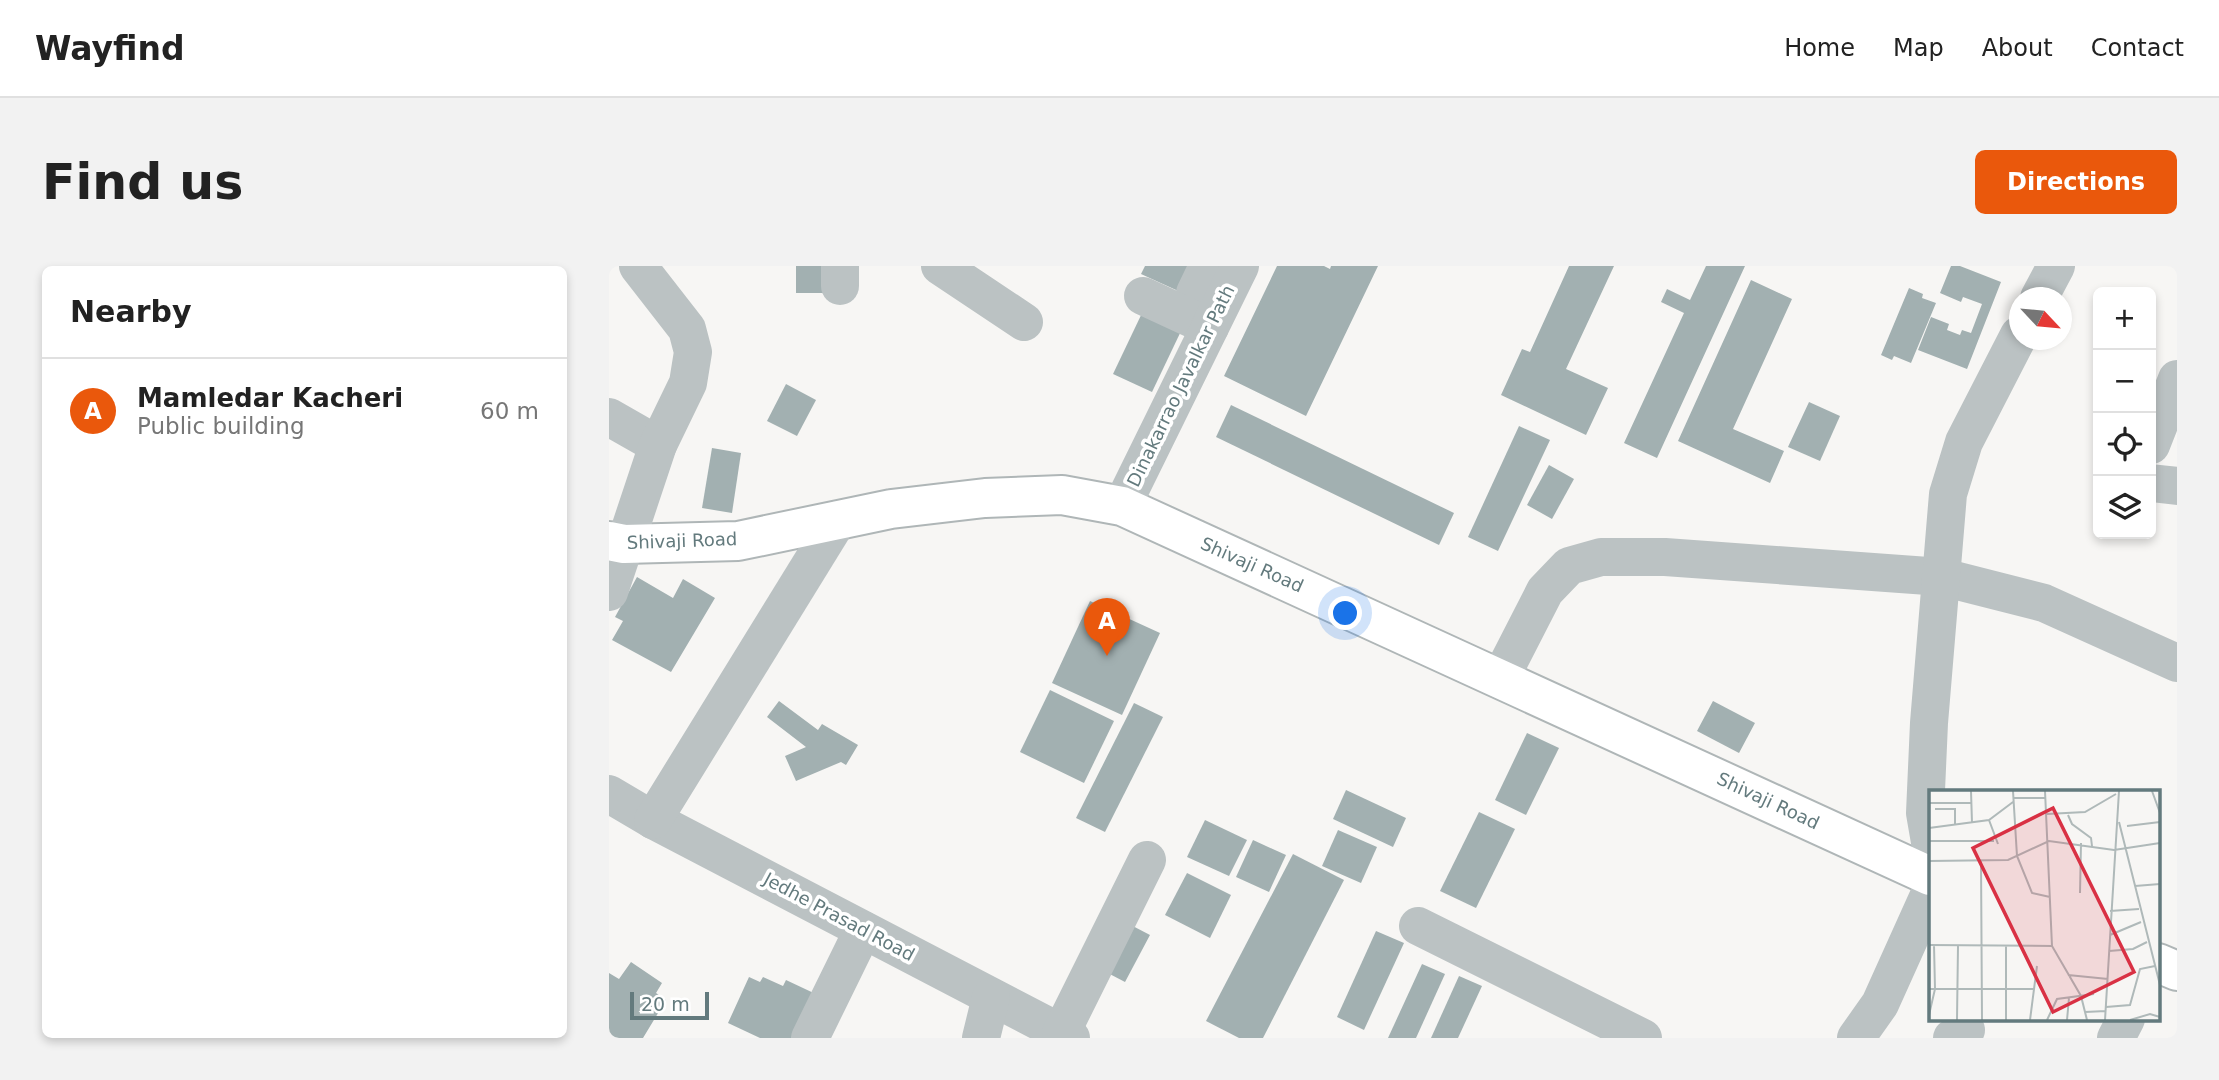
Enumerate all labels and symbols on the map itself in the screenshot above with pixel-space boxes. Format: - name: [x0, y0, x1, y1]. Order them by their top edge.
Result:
- street label: Dinakarrao Javalkar Path: [1123, 282, 1239, 490]
- north arrow: [2009, 287, 2072, 350]
- street label: Shivaji Road: [626, 528, 738, 553]
- street label: Shivaji Road: [1197, 532, 1307, 597]
- your location: [1328, 596, 1362, 630]
- pin: A: [1084, 598, 1130, 656]
- street label: Shivaji Road: [1714, 768, 1823, 833]
- inset map: [1929, 790, 2159, 1020]
- street label: Jedhe Prasad Road: [759, 867, 918, 965]
- scale bar: [630, 989, 709, 1021]

